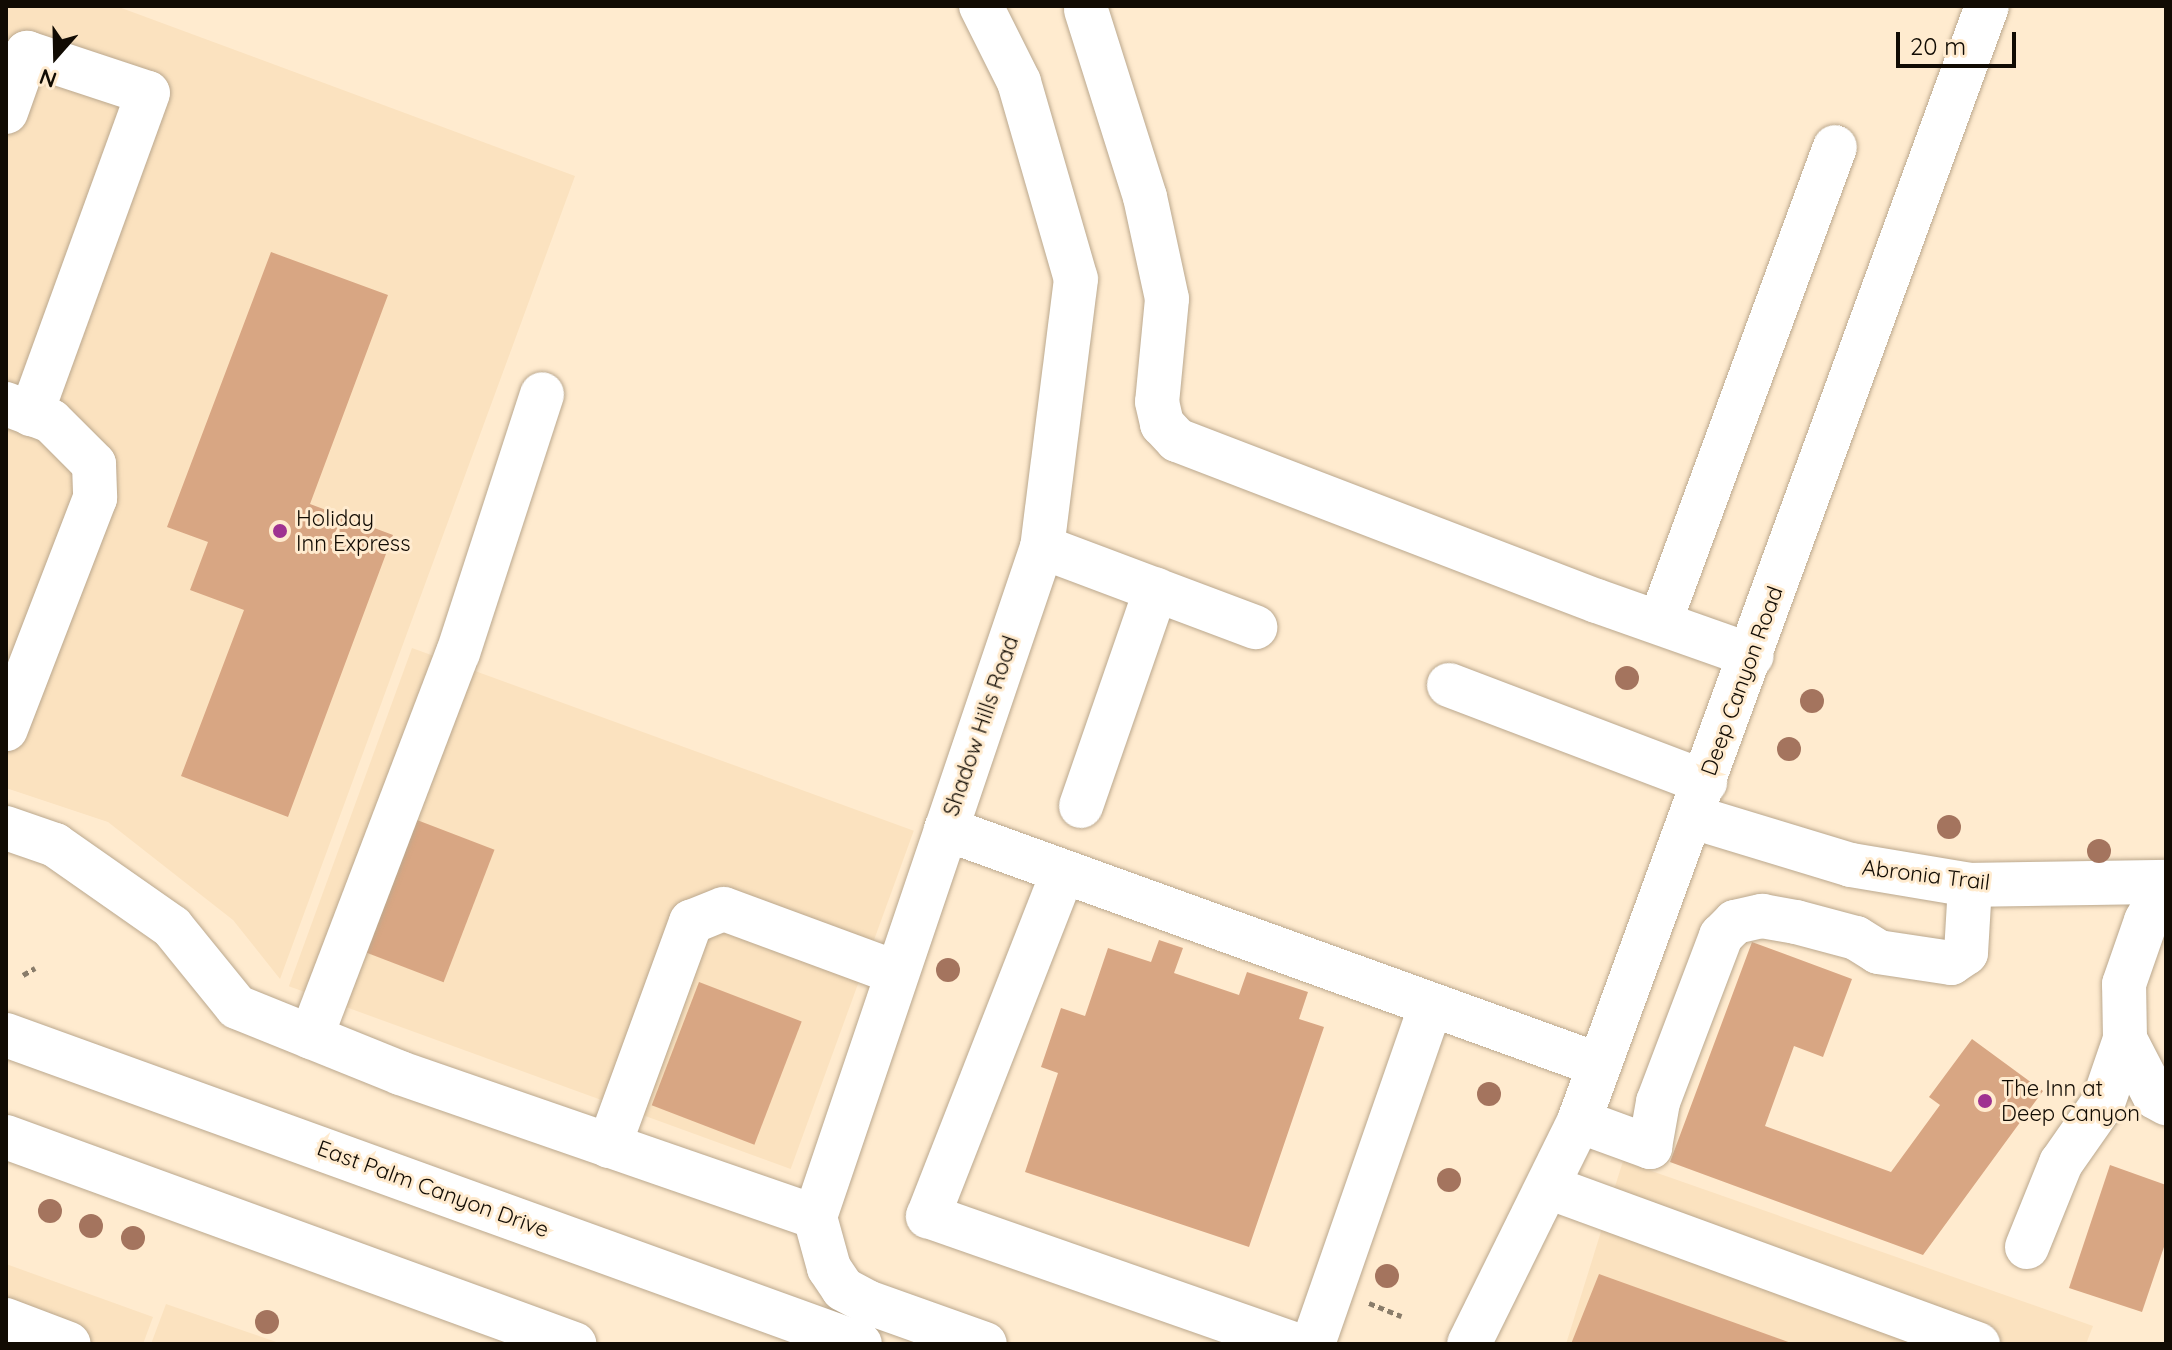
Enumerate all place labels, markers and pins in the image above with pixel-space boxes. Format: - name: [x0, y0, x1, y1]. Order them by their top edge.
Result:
- place label: Holiday Inn Express: [296, 505, 410, 556]
- marker: Holiday Inn Express: [271, 522, 289, 540]
- place label: The Inn at Deep Canyon: [2001, 1075, 2140, 1126]
- marker: The Inn at Deep Canyon: [1976, 1092, 1994, 1110]

